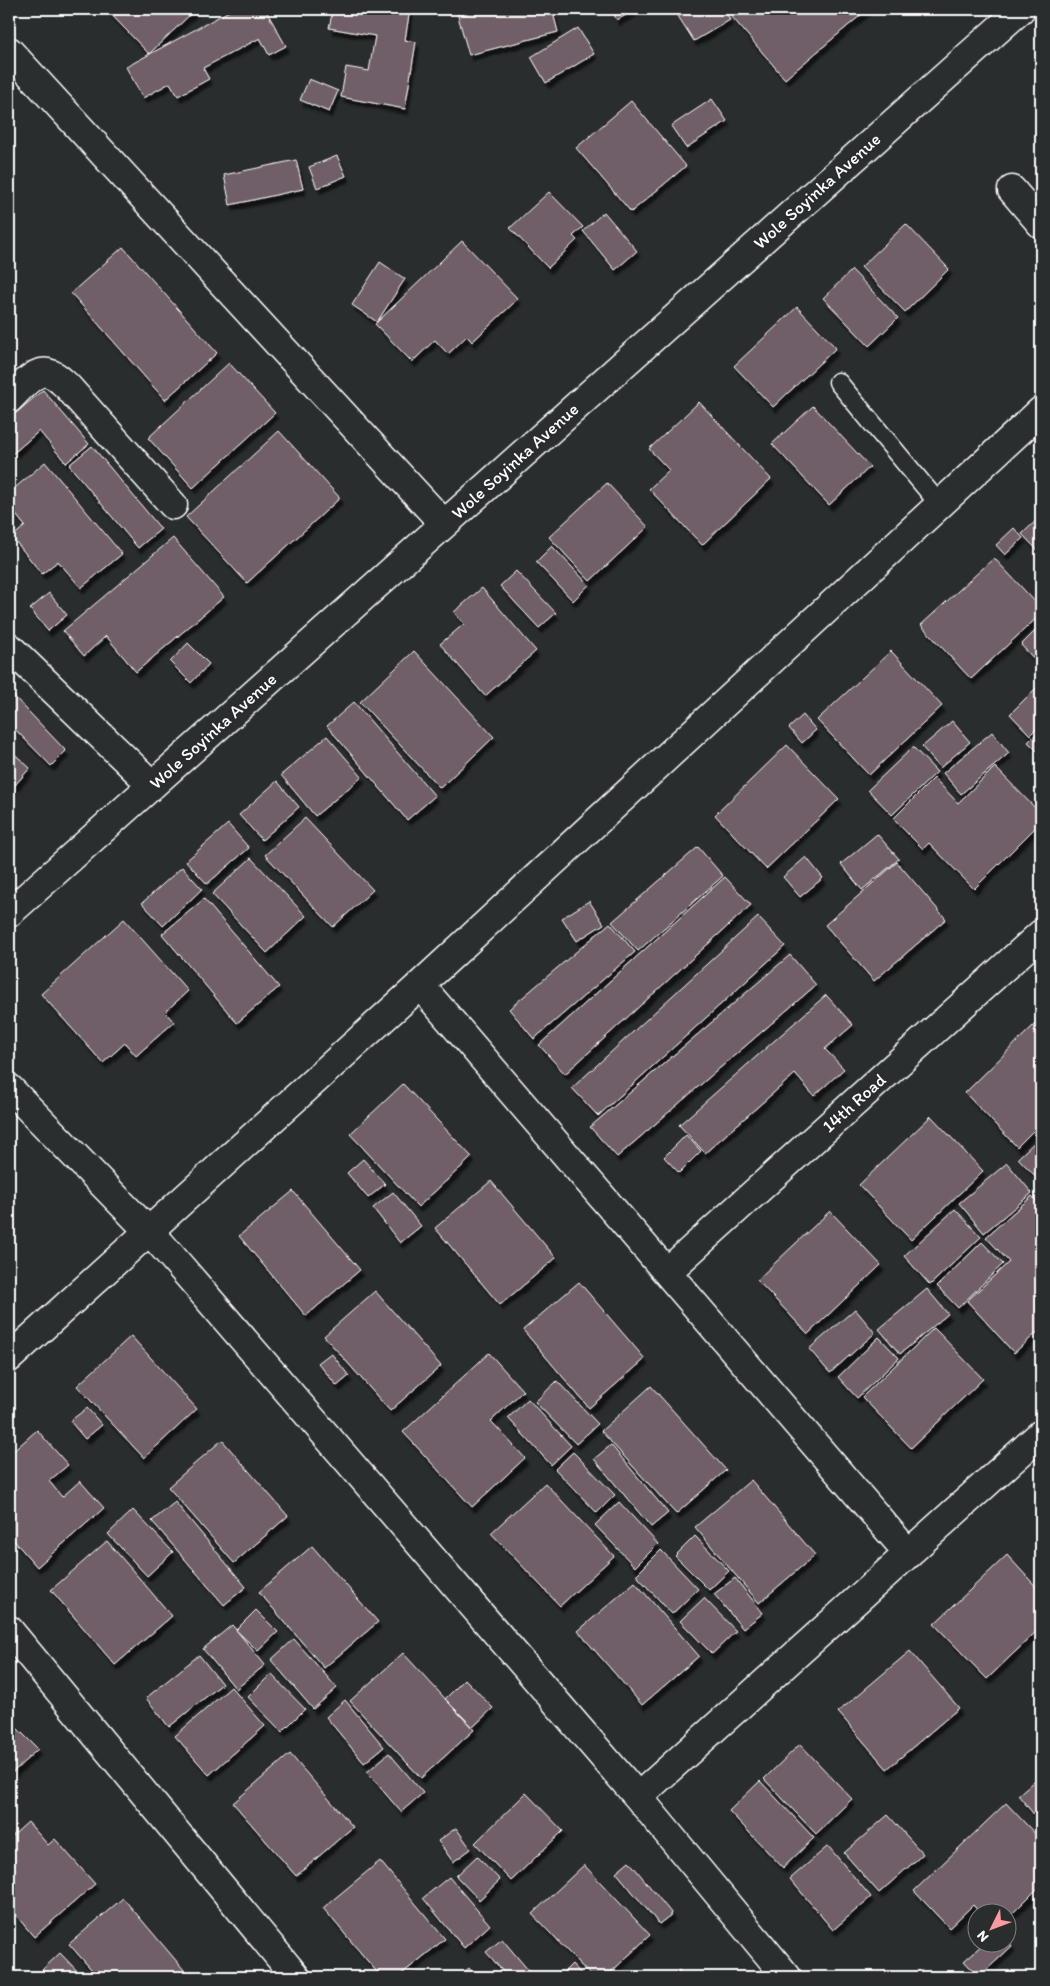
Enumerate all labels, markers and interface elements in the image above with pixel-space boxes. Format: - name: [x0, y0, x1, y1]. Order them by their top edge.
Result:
- street label: Wole Soyinka Avenue: [749, 128, 885, 254]
- street label: Wole Soyinka Avenue: [447, 398, 583, 524]
- street label: Wole Soyinka Avenue: [145, 668, 281, 794]
- street label: 14th Road: [818, 1069, 890, 1137]
- north arrow: [968, 1904, 1018, 1954]
- text: N: [973, 1927, 992, 1946]

